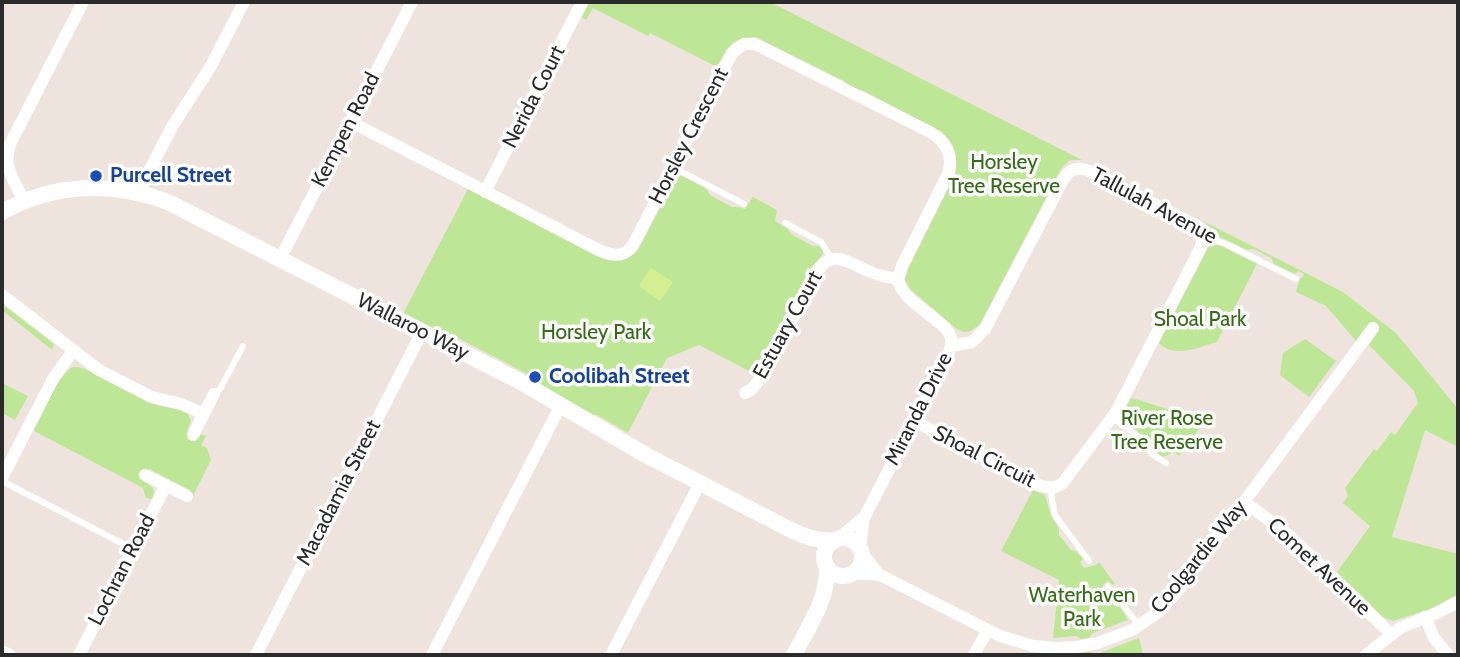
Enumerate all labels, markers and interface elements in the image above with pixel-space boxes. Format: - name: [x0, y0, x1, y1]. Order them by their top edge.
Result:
- street label: Nerida Court: [497, 42, 571, 152]
- street label: Horsley Crescent: [644, 64, 734, 208]
- street label: Kempen Road: [306, 69, 386, 191]
- park label: Horsley Tree Reserve: [948, 150, 1060, 200]
- street label: Tallulah Avenue: [1087, 162, 1221, 250]
- place label: Purcell Street: [110, 163, 232, 189]
- marker: Purcell Street: [88, 168, 104, 184]
- street label: Estuary Court: [748, 267, 828, 383]
- street label: Wallaroo Way: [353, 288, 473, 366]
- park label: Shoal Park: [1154, 307, 1246, 333]
- park label: Horsley Park: [541, 320, 651, 346]
- street label: Miranda Drive: [880, 348, 958, 470]
- place label: Coolibah Street: [549, 364, 690, 390]
- marker: Coolibah Street: [527, 369, 543, 385]
- park label: River Rose Tree Reserve: [1111, 406, 1223, 456]
- street label: Macadamia Street: [291, 416, 387, 570]
- street label: Shoal Circuit: [929, 421, 1039, 493]
- street label: Coolgardie Way: [1146, 495, 1252, 619]
- street label: Lochran Road: [83, 510, 161, 630]
- street label: Comet Avenue: [1262, 513, 1376, 621]
- park label: Waterhaven Park: [1029, 583, 1135, 633]

